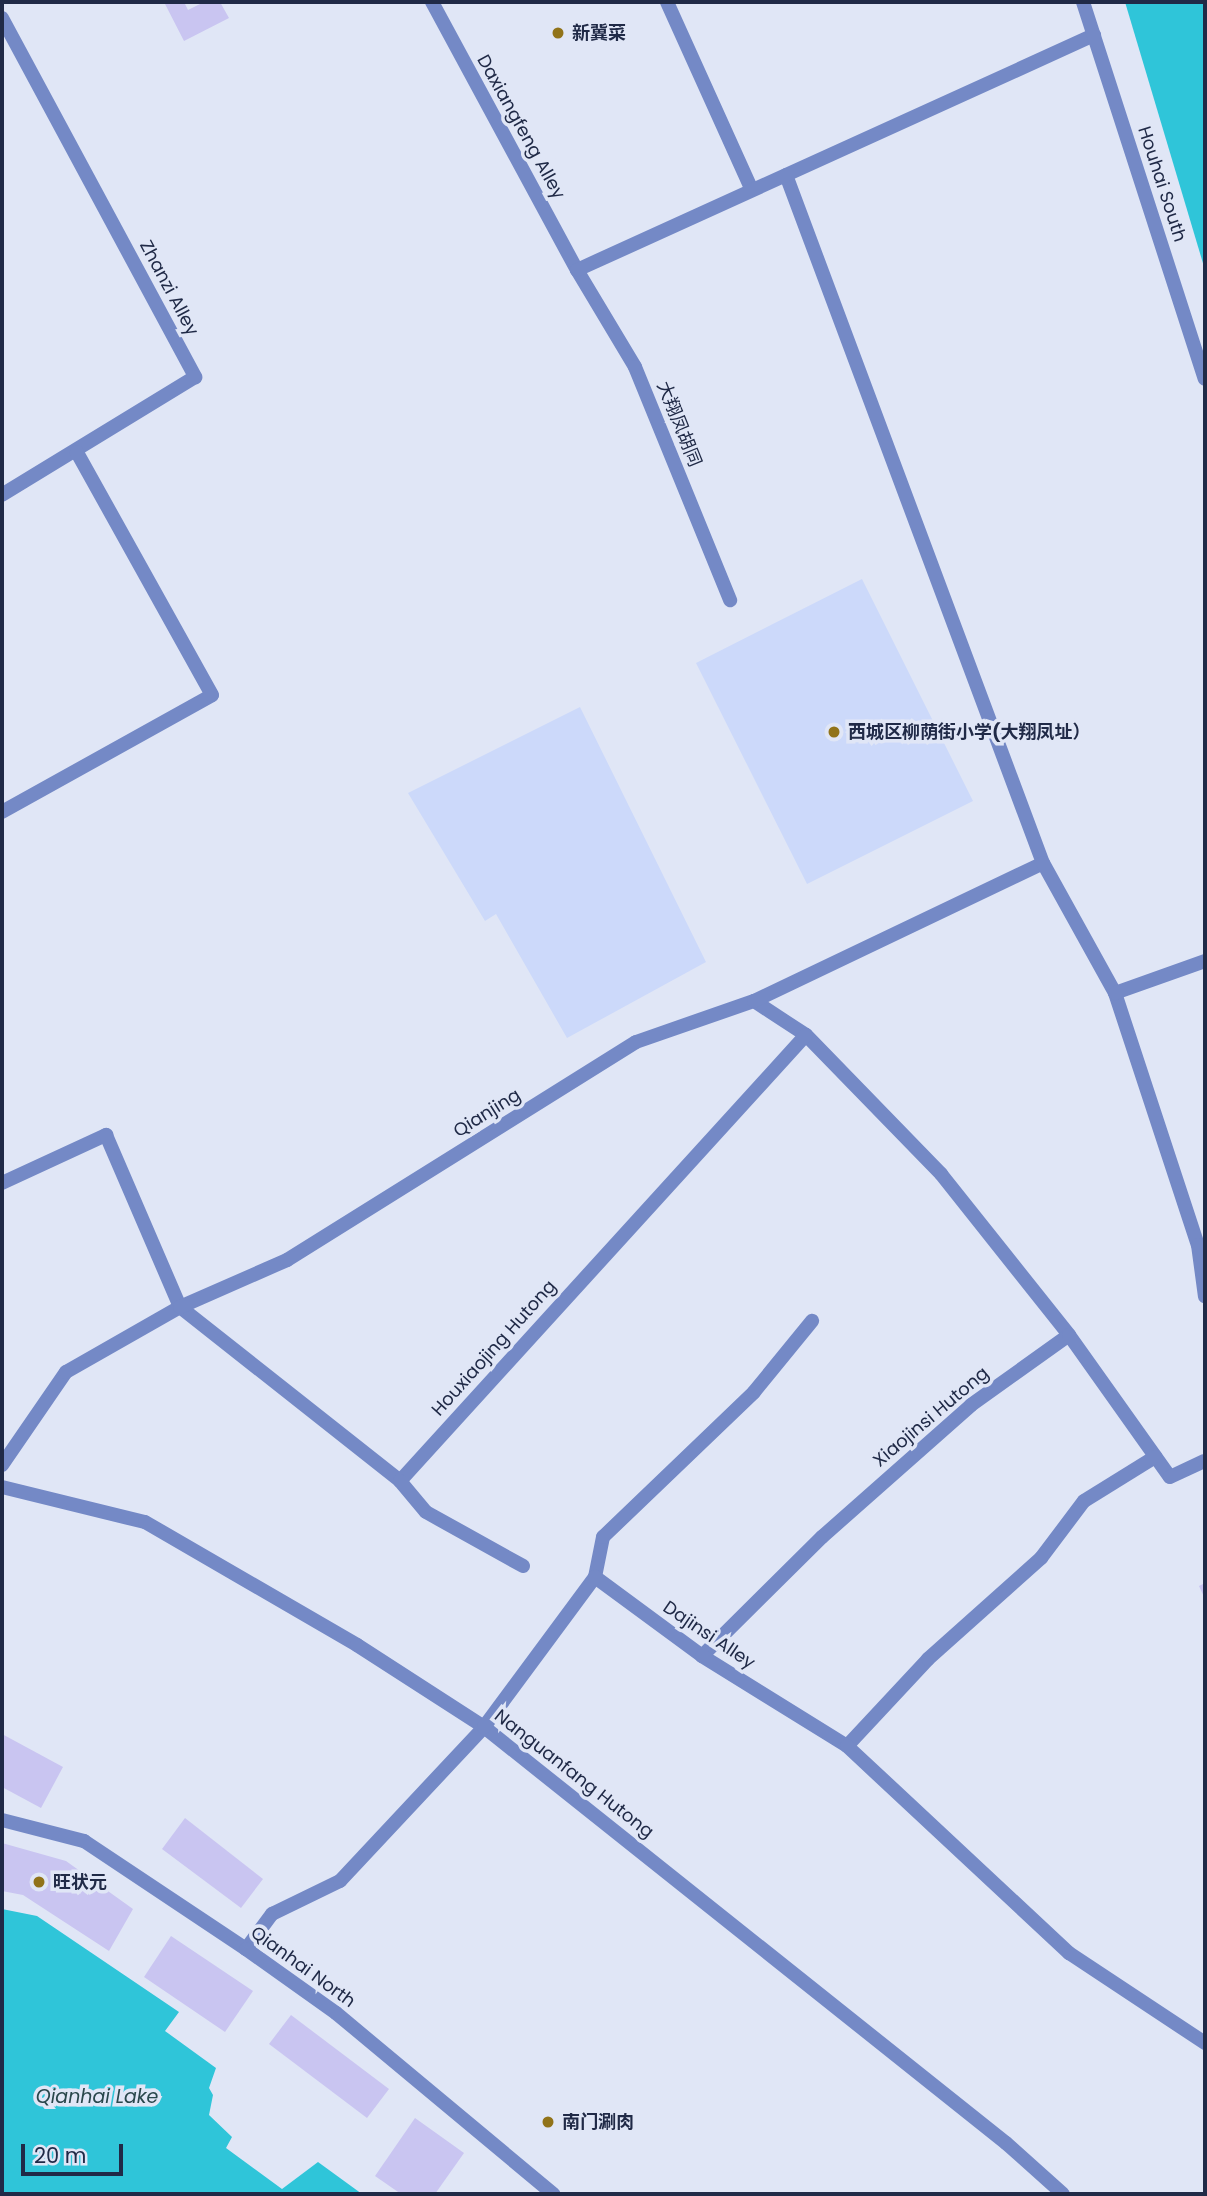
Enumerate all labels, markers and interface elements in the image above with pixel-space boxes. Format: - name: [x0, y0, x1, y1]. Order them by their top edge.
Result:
- place label: 新冀菜: [572, 22, 626, 44]
- marker: 新冀菜: [550, 25, 566, 41]
- street label: Daxiangfeng Alley: [472, 51, 570, 203]
- street label: Houhai South: [1133, 124, 1191, 244]
- street label: Zhanzi Alley: [135, 237, 203, 339]
- street label: 大翔凤胡同: [652, 378, 706, 470]
- place label: 西城区柳荫街小学(大翔凤址）: [848, 721, 1091, 743]
- marker: 西城区柳荫街小学(大翔凤址）: [826, 724, 842, 740]
- street label: Qianjing: [450, 1084, 524, 1142]
- street label: Houxiaojing Hutong: [427, 1276, 561, 1420]
- street label: Xiaojinsi Hutong: [869, 1362, 993, 1472]
- street label: Dajinsi Alley: [659, 1596, 759, 1674]
- street label: Nanguanfang Hutong: [490, 1705, 658, 1843]
- place label: 旺状元: [53, 1871, 107, 1893]
- marker: 旺状元: [31, 1874, 47, 1890]
- street label: Qianhai North: [246, 1922, 360, 2012]
- water label: Qianhai Lake: [36, 2086, 158, 2108]
- place label: 南门涮肉: [562, 2111, 634, 2133]
- marker: 南门涮肉: [540, 2114, 556, 2130]
- scale bar: [24, 2130, 126, 2174]
- text: 20 m: [34, 2141, 87, 2170]

